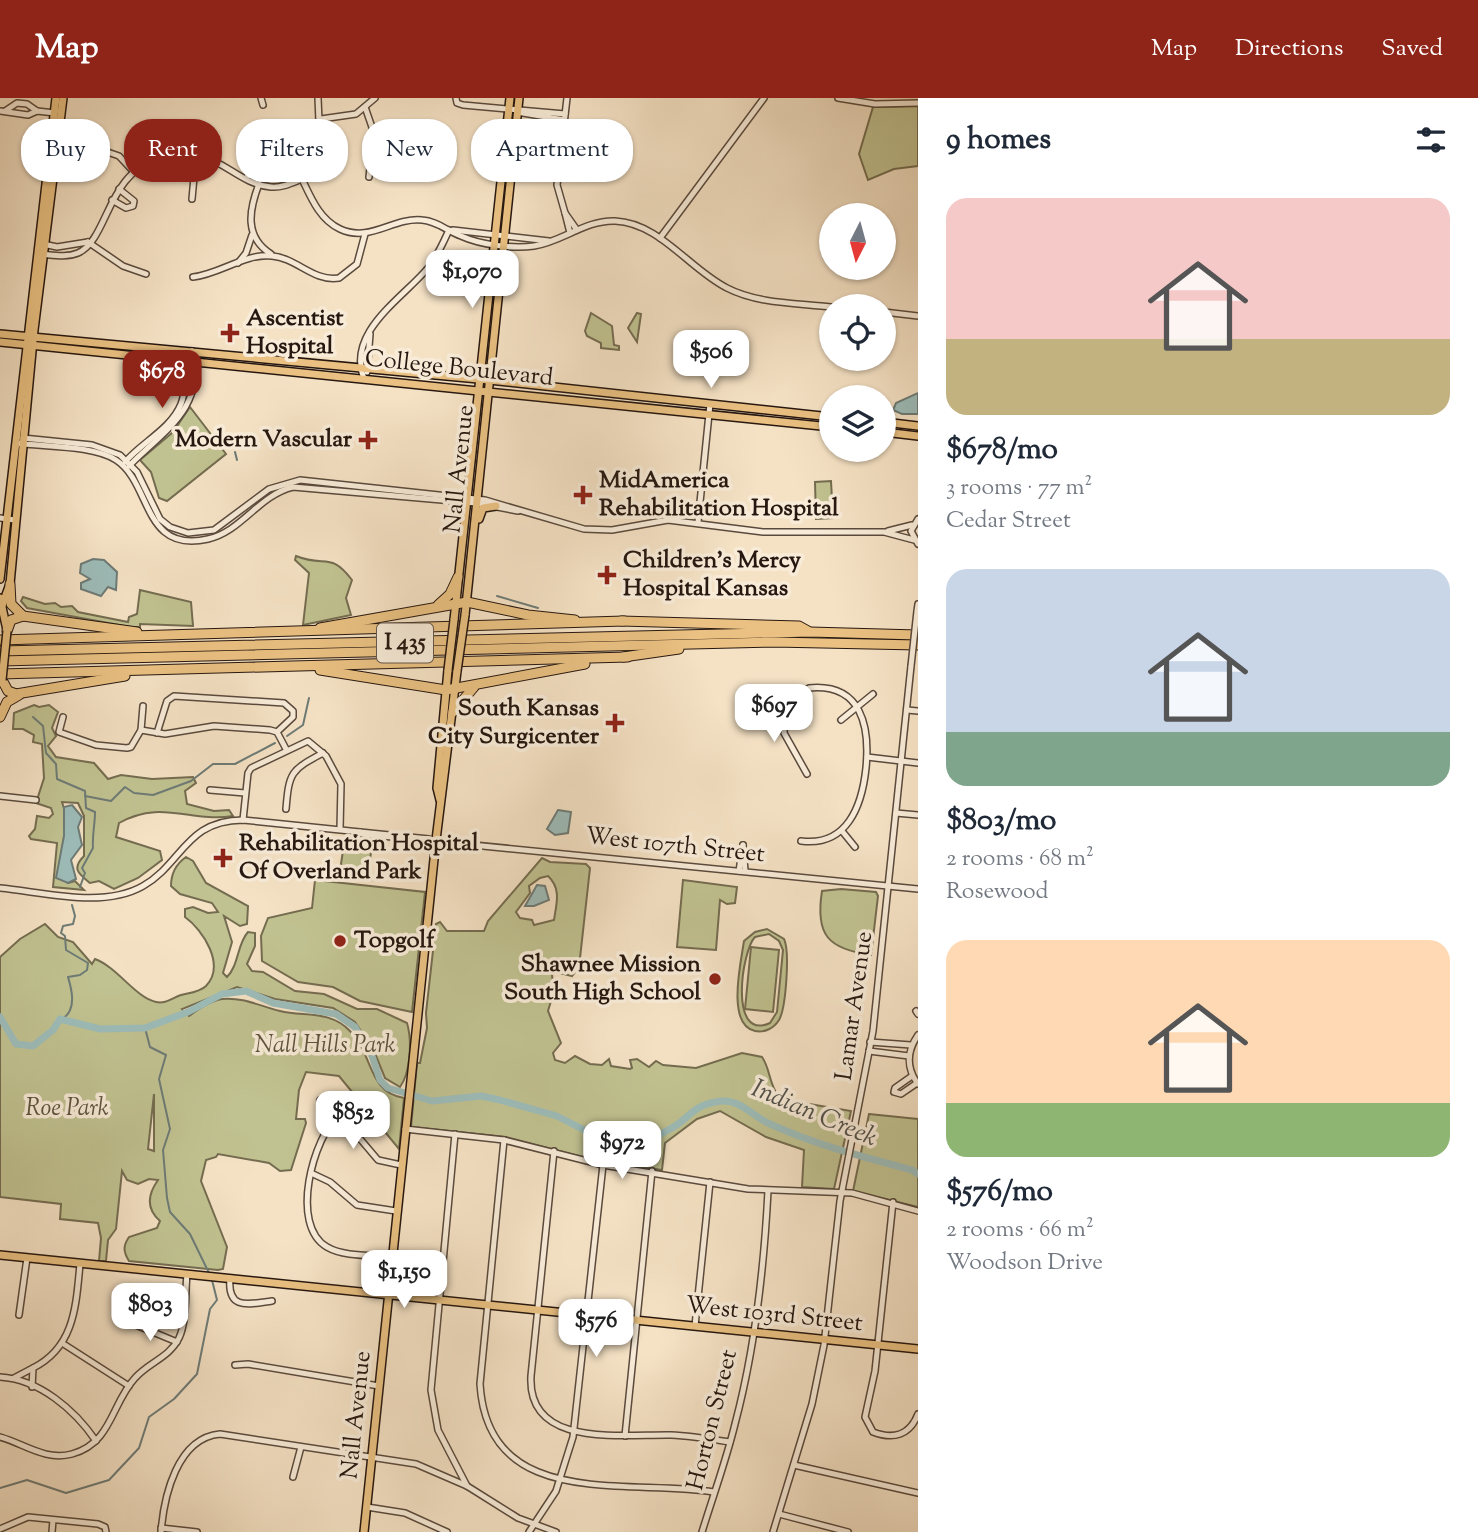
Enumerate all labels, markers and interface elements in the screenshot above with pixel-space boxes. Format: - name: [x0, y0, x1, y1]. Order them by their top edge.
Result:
- text: Map: [35, 25, 99, 73]
- text: Map: [1151, 32, 1197, 66]
- text: Directions: [1235, 32, 1343, 66]
- text: Saved: [1381, 32, 1443, 66]
- chip: Buy: [21, 119, 110, 182]
- chip: Rent: [124, 119, 222, 182]
- chip: Filters: [236, 119, 348, 182]
- chip: New: [362, 119, 457, 182]
- chip: Apartment: [471, 119, 633, 182]
- text: 9 homes: [946, 119, 1051, 162]
- icon: filters: [1412, 121, 1450, 159]
- north arrow: [819, 203, 896, 280]
- map controls: [819, 203, 896, 462]
- icon: home: [1135, 243, 1261, 369]
- pin: $1,070: [415, 250, 529, 310]
- text: $1,070: [442, 256, 502, 289]
- button: locate: [819, 294, 896, 371]
- place label: Ascentist Hospital: [246, 302, 344, 364]
- marker: Ascentist Hospital: [220, 323, 240, 343]
- pin: $506: [670, 330, 752, 390]
- text: $506: [689, 336, 733, 369]
- street label: College Boulevard: [363, 342, 555, 396]
- pin: $678: [121, 350, 203, 410]
- text: $678: [139, 356, 185, 389]
- button: layers: [819, 385, 896, 462]
- street label: Nall Avenue: [436, 403, 484, 535]
- place label: Modern Vascular: [175, 423, 353, 457]
- text: $678/mo: [946, 429, 1058, 472]
- marker: Modern Vascular: [358, 430, 378, 450]
- place label: MidAmerica Rehabilitation Hospital: [599, 464, 839, 526]
- text: 3 rooms · 77 m²: [946, 472, 1092, 505]
- marker: MidAmerica Rehabilitation Hospital: [573, 485, 593, 505]
- text: Cedar Street: [946, 505, 1071, 538]
- place label: Children's Mercy Hospital Kansas: [623, 544, 801, 606]
- marker: Children's Mercy Hospital Kansas: [597, 565, 617, 585]
- icon: home: [1135, 614, 1261, 740]
- road number: I 435: [377, 624, 433, 663]
- pin: $697: [733, 684, 815, 744]
- text: $697: [751, 690, 797, 723]
- place label: South Kansas City Surgicenter: [428, 692, 600, 754]
- marker: South Kansas City Surgicenter: [605, 713, 625, 733]
- text: $803/mo: [946, 800, 1056, 843]
- street label: West 107th Street: [584, 820, 766, 872]
- place label: Rehabilitation Hospital Of Overland Park: [239, 827, 479, 889]
- text: 2 rooms · 68 m²: [946, 843, 1094, 876]
- marker: Rehabilitation Hospital Of Overland Park: [213, 848, 233, 868]
- text: Rosewood: [946, 876, 1049, 909]
- place label: Topgolf: [354, 924, 436, 958]
- street label: Lamar Avenue: [828, 929, 882, 1083]
- marker: Topgolf: [332, 933, 348, 949]
- place label: Shawnee Mission South High School: [504, 948, 702, 1010]
- marker: Shawnee Mission South High School: [707, 971, 723, 987]
- icon: home: [1135, 985, 1261, 1111]
- park label: Nall Hills Park: [255, 1029, 396, 1063]
- water label: Indian Creek: [745, 1071, 883, 1157]
- pin: $852: [312, 1091, 394, 1151]
- park label: Roe Park: [25, 1092, 109, 1126]
- text: $852: [332, 1097, 374, 1130]
- pin: $972: [581, 1122, 663, 1181]
- text: $972: [599, 1127, 645, 1160]
- text: $576/mo: [946, 1171, 1053, 1214]
- text: 2 rooms · 66 m²: [946, 1214, 1094, 1247]
- text: Woodson Drive: [946, 1247, 1103, 1280]
- pin: $1,150: [347, 1250, 461, 1310]
- text: $1,150: [377, 1256, 431, 1289]
- pin: $803: [109, 1284, 191, 1343]
- text: $803: [127, 1289, 173, 1322]
- street label: West 103rd Street: [684, 1289, 864, 1341]
- pin: $576: [555, 1300, 637, 1359]
- text: $576: [574, 1305, 618, 1338]
- street label: Horton Street: [679, 1346, 747, 1494]
- street label: Nall Avenue: [333, 1349, 381, 1481]

